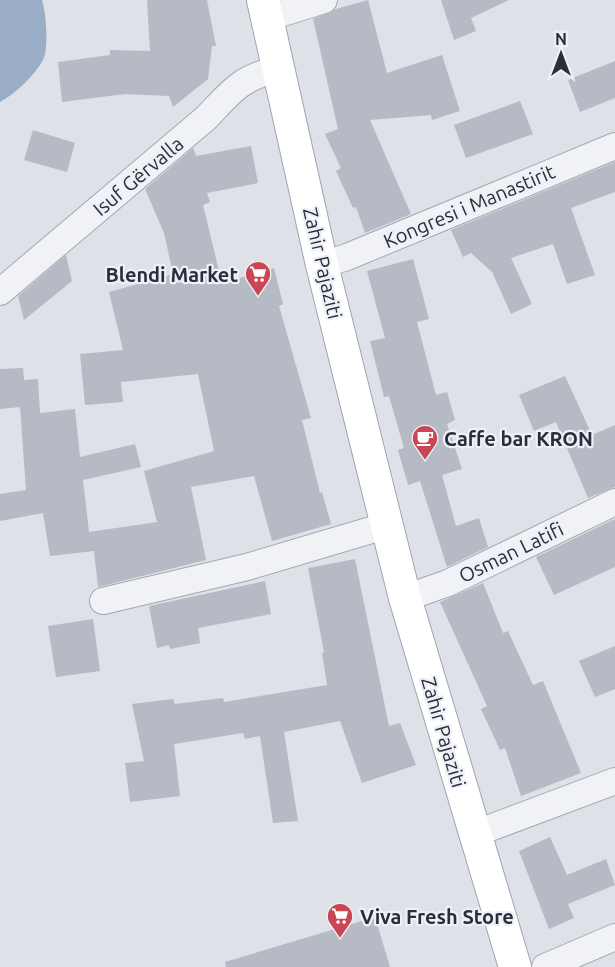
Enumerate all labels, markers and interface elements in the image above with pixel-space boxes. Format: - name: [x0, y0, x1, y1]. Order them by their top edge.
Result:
- north arrow: [531, 24, 591, 84]
- text: N: [555, 30, 567, 48]
- street label: Isuf Gërvalla: [88, 132, 188, 220]
- street label: Kongresi i Manastirit: [380, 159, 558, 252]
- street label: Zahir Pajaziti: [299, 205, 347, 321]
- supermarket icon: Blendi Market: [243, 259, 273, 297]
- place label: Blendi Market: [106, 263, 238, 286]
- cafe icon: Caffe bar KRON: [410, 423, 440, 461]
- place label: Caffe bar KRON: [444, 427, 593, 450]
- street label: Osman Latifi: [455, 517, 567, 587]
- street label: Zahir Pajaziti: [417, 674, 471, 790]
- supermarket icon: Viva Fresh Store: [325, 901, 355, 939]
- place label: Viva Fresh Store: [360, 905, 514, 928]

